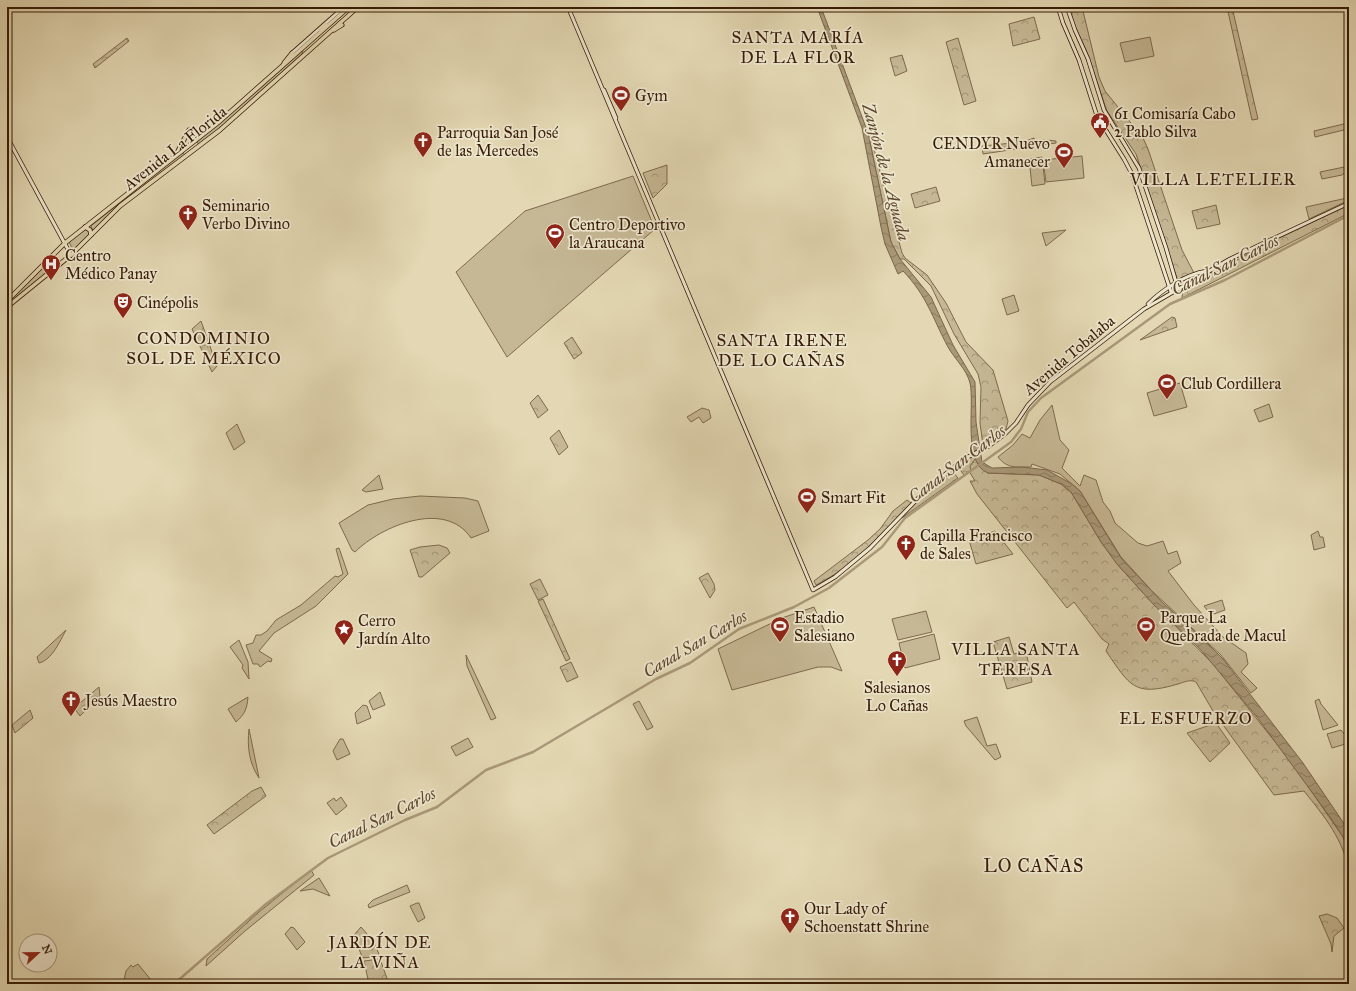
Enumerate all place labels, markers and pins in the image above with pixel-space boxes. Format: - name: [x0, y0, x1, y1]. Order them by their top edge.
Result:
- sports icon: Gym: [610, 84, 632, 112]
- place label: Gym: [635, 86, 668, 105]
- place label: 61 Comisaría Cabo 2 Pablo Silva: [1114, 104, 1236, 141]
- public building icon: 61 Comisaría Cabo 2 Pablo Silva: [1089, 111, 1111, 139]
- place label: Parroquia San José de las Mercedes: [437, 123, 559, 160]
- church icon: Parroquia San José de las Mercedes: [412, 130, 434, 158]
- place label: CENDYR Nuevo Amanecer: [933, 134, 1050, 171]
- sports icon: CENDYR Nuevo Amanecer: [1053, 141, 1075, 169]
- place label: Seminario Verbo Divino: [201, 196, 290, 233]
- church icon: Seminario Verbo Divino: [177, 203, 199, 231]
- place label: Centro Deportivo la Araucana: [569, 215, 685, 252]
- sports icon: Centro Deportivo la Araucana: [544, 222, 566, 250]
- place label: Centro Médico Panay: [65, 246, 158, 283]
- hospital icon: Centro Médico Panay: [40, 253, 62, 281]
- theatre icon: Cinépolis: [112, 291, 134, 319]
- place label: Cinépolis: [137, 293, 198, 312]
- sports icon: Club Cordillera: [1156, 372, 1178, 400]
- place label: Club Cordillera: [1181, 374, 1282, 393]
- sports icon: Smart Fit: [796, 486, 818, 514]
- place label: Smart Fit: [821, 488, 886, 507]
- place label: Capilla Francisco de Sales: [920, 526, 1032, 563]
- church icon: Capilla Francisco de Sales: [895, 533, 917, 561]
- place label: Estadio Salesiano: [794, 608, 855, 645]
- place label: Parque La Quebrada de Macul: [1160, 608, 1287, 645]
- place label: Cerro Jardín Alto: [356, 611, 430, 649]
- sports icon: Estadio Salesiano: [769, 615, 791, 643]
- sports icon: Parque La Quebrada de Macul: [1135, 615, 1157, 643]
- place icon: Cerro Jardín Alto: [333, 618, 355, 646]
- church icon: Salesianos Lo Cañas: [886, 649, 908, 677]
- place label: Salesianos Lo Cañas: [864, 678, 930, 715]
- church icon: Jesús Maestro: [60, 689, 82, 717]
- place label: Jesús Maestro: [83, 691, 177, 711]
- place label: Our Lady of Schoenstatt Shrine: [804, 899, 929, 936]
- church icon: Our Lady of Schoenstatt Shrine: [779, 906, 801, 934]

